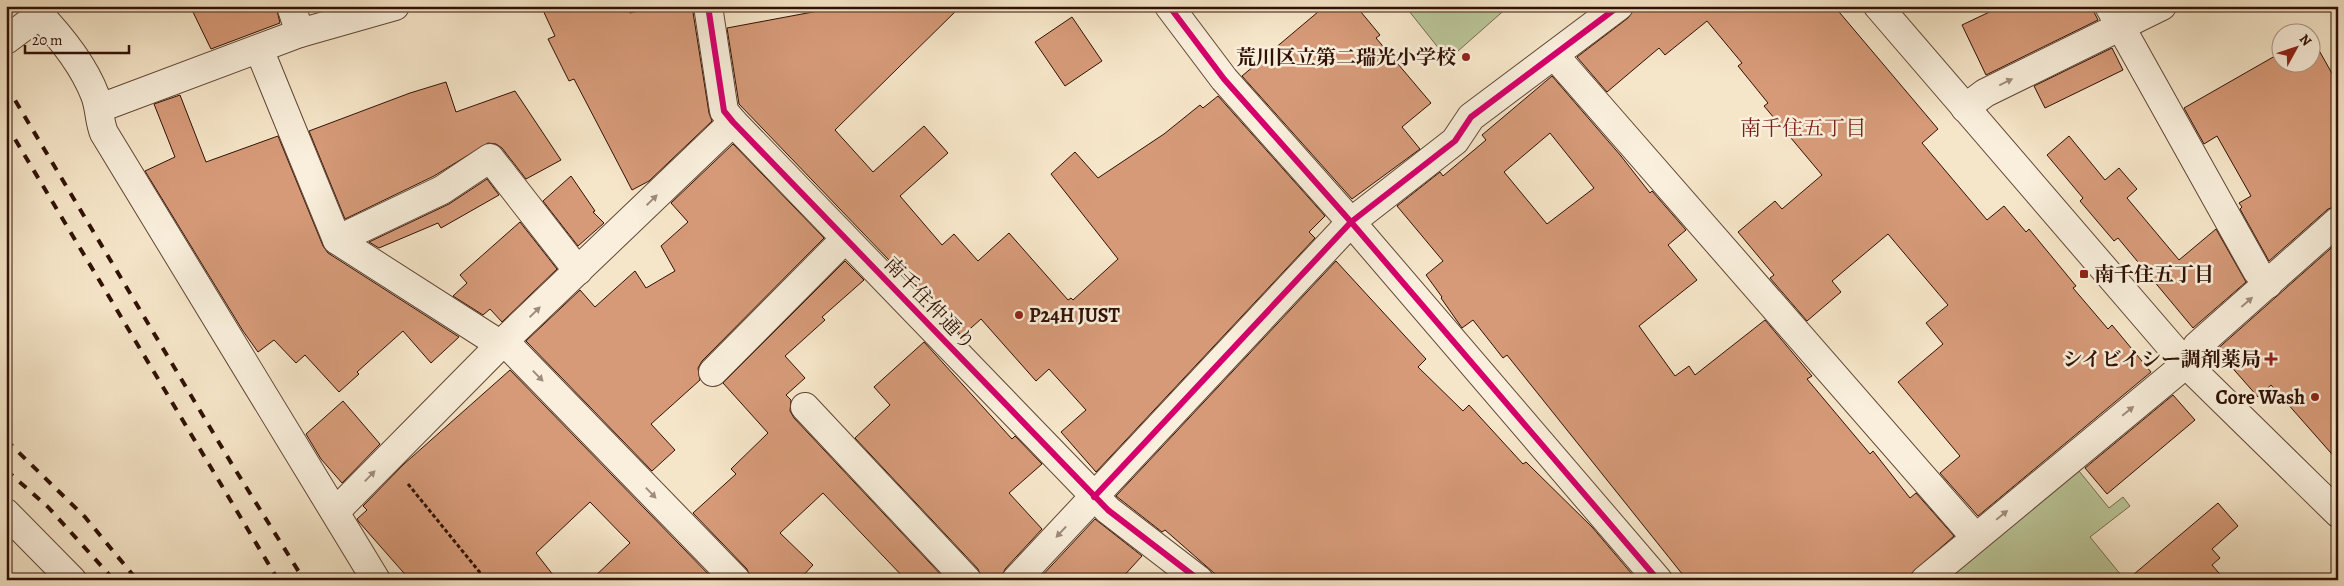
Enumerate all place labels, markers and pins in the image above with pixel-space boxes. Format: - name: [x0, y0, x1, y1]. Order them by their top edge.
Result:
- place label: 荒川区立第二瑞光小学校: [1236, 44, 1456, 71]
- marker: 荒川区立第二瑞光小学校: [1460, 51, 1472, 63]
- place label: 南千住五丁目: [2094, 261, 2214, 288]
- marker: 南千住五丁目: [2078, 268, 2090, 280]
- place label: P24H JUST: [1029, 302, 1121, 329]
- marker: P24H JUST: [1013, 309, 1025, 321]
- place label: シイビイシー調剤薬局: [2063, 346, 2261, 373]
- marker: シイビイシー調剤薬局: [2265, 353, 2277, 365]
- place label: Core Wash: [2215, 384, 2305, 411]
- marker: Core Wash: [2309, 391, 2321, 403]

